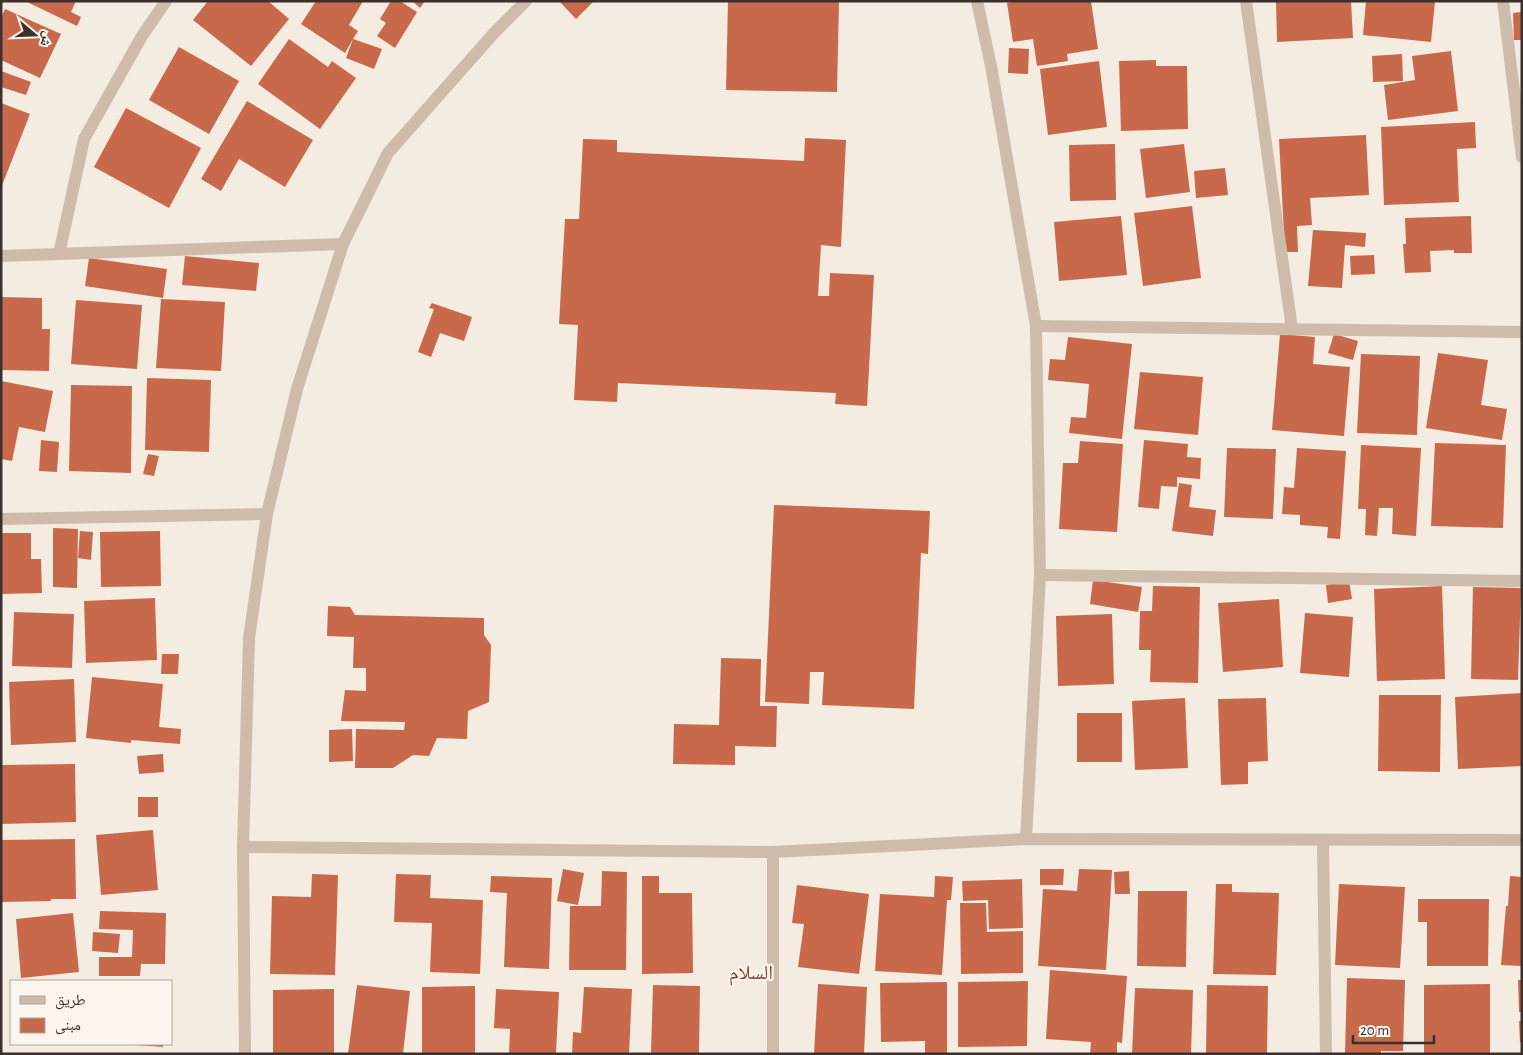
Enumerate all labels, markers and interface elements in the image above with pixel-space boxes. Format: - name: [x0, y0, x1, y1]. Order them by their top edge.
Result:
- north arrow: [10, 10, 60, 60]
- text: ش: [36, 29, 55, 48]
- district label: السلام: [729, 963, 773, 986]
- legend: [10, 980, 172, 1045]
- text: طريق: [55, 993, 86, 1010]
- scale bar: [1353, 1012, 1434, 1044]
- text: مبنى: [55, 1018, 81, 1035]
- text: 20 m: [1360, 1023, 1389, 1038]

